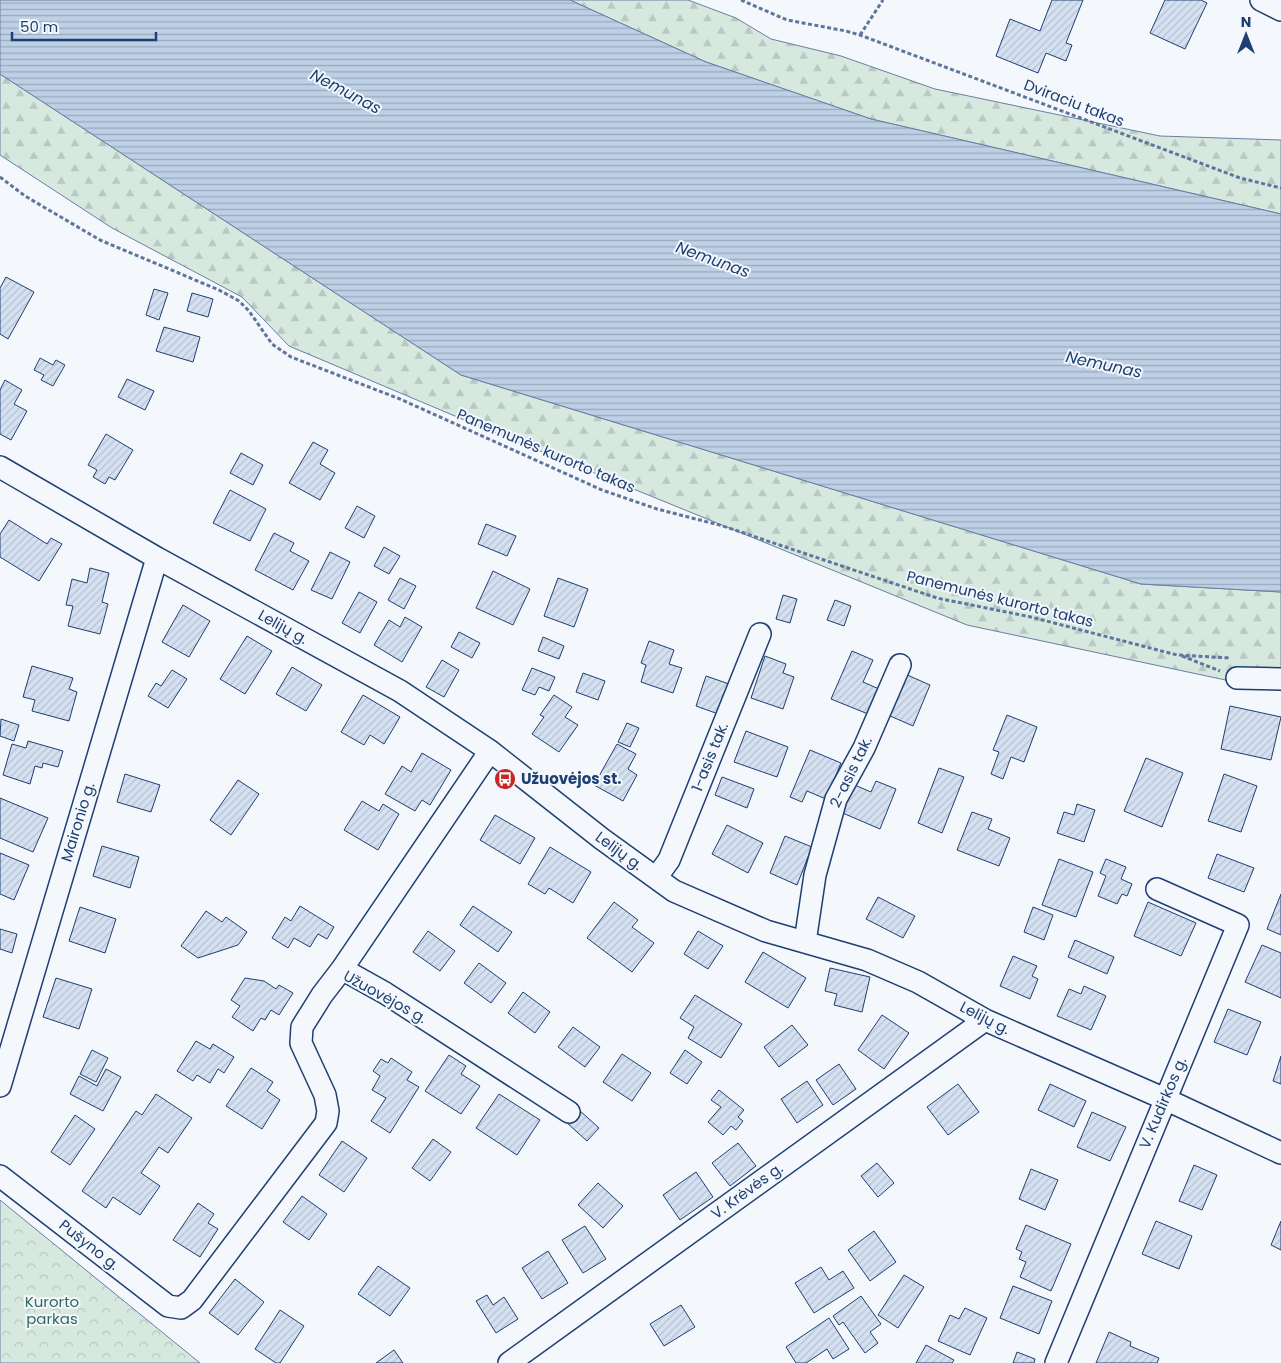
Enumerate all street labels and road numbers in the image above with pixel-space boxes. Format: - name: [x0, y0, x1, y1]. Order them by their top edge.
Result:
- street label: Dviraciu takas: [1021, 74, 1128, 131]
- street label: Panemunės kurorto takas: [454, 403, 639, 498]
- street label: Panemunės kurorto takas: [904, 565, 1096, 632]
- street label: Lelijų g.: [255, 604, 312, 649]
- street label: 1-asis tak.: [686, 719, 733, 795]
- street label: 2-asis tak.: [824, 733, 877, 811]
- street label: Maironio g.: [55, 780, 100, 864]
- street label: Lelijų g.: [591, 826, 647, 875]
- street label: Užuovėjos g.: [340, 965, 431, 1028]
- street label: Lelijų g.: [957, 996, 1014, 1039]
- street label: V. Kudirkos g.: [1134, 1054, 1191, 1152]
- street label: V. Krėvės g.: [707, 1157, 787, 1224]
- street label: Pušyno g.: [55, 1214, 124, 1275]

